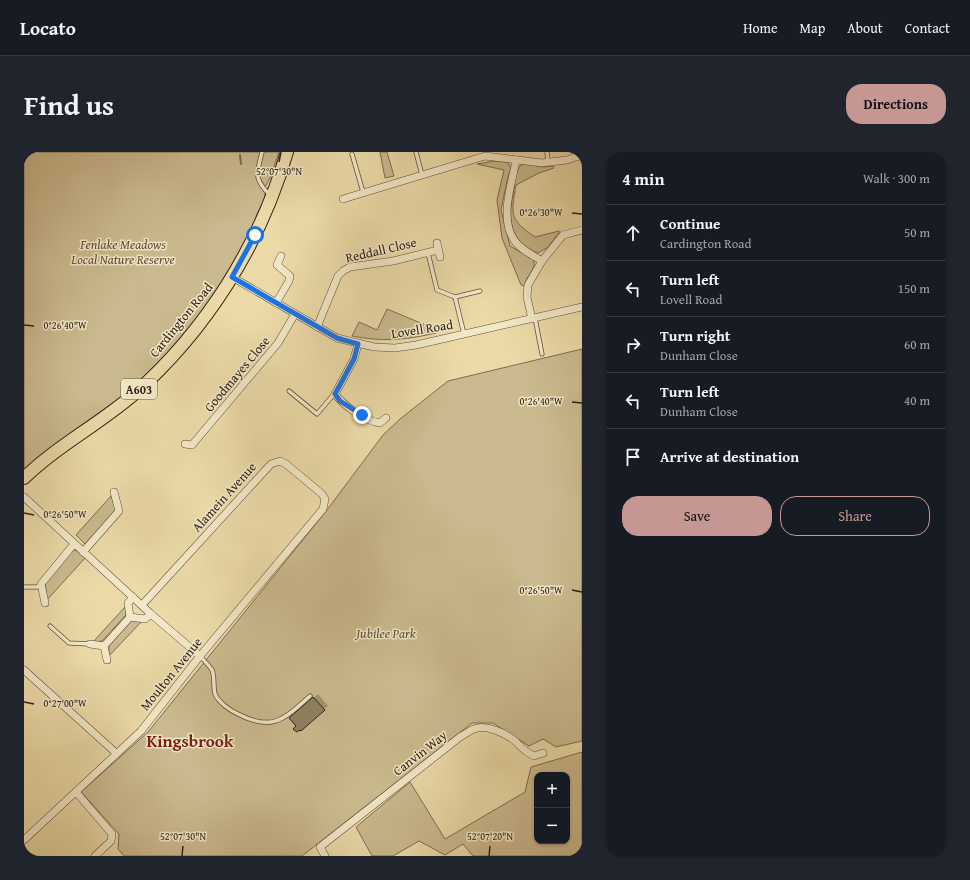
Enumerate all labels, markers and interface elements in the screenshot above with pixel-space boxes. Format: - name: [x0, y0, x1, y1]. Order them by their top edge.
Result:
- text: Locato: [20, 14, 76, 42]
- text: Home: [743, 18, 778, 38]
- text: Map: [800, 18, 825, 38]
- text: About: [847, 18, 883, 38]
- text: Contact: [905, 18, 950, 38]
- text: Find us: [24, 84, 114, 125]
- button: Directions: [846, 84, 946, 124]
- text: 52°07'30"N: [256, 164, 302, 179]
- text: 4 min: [622, 166, 664, 191]
- text: Walk · 300 m: [863, 169, 930, 188]
- text: 0°26'30"W: [519, 205, 563, 220]
- text: Continue: [660, 213, 721, 234]
- icon: ahead: [622, 222, 644, 244]
- text: 50 m: [904, 223, 930, 242]
- route start: [246, 226, 264, 244]
- street label: Reddall Close: [344, 233, 418, 267]
- text: Cardington Road: [660, 234, 751, 253]
- park label: Fenlake Meadows Local Nature Reserve: [70, 235, 175, 269]
- text: Turn left: [660, 269, 719, 290]
- street label: Cardington Road: [145, 278, 217, 361]
- icon: left: [622, 278, 644, 300]
- text: 150 m: [898, 279, 930, 298]
- text: Lovell Road: [660, 290, 722, 309]
- street label: Lovell Road: [390, 315, 454, 343]
- text: 0°26'40"W: [43, 318, 87, 333]
- text: Turn right: [660, 325, 731, 346]
- street label: Goodmayes Close: [200, 332, 274, 416]
- icon: right: [622, 334, 644, 356]
- text: 60 m: [904, 335, 930, 354]
- text: Dunham Close: [660, 346, 738, 365]
- road number: A603: [121, 379, 157, 399]
- text: Turn left: [660, 381, 719, 402]
- icon: left: [622, 390, 644, 412]
- text: 40 m: [904, 391, 930, 410]
- text: 0°26'40"W: [519, 394, 563, 409]
- text: Dunham Close: [660, 402, 738, 421]
- route end: [353, 406, 371, 424]
- icon: arrive: [622, 446, 644, 468]
- text: Arrive at destination: [660, 446, 799, 467]
- street label: Alamein Avenue: [187, 458, 261, 536]
- button: Save: [622, 496, 772, 536]
- button: Share: [780, 496, 930, 536]
- text: 0°26'50"W: [43, 507, 87, 522]
- text: 0°26'50"W: [519, 583, 563, 598]
- park label: Jubilee Park: [354, 624, 416, 643]
- street label: Moulton Avenue: [136, 633, 206, 715]
- text: 0°27'00"W: [43, 696, 87, 711]
- street label: Canvin Way: [389, 726, 451, 780]
- district label: Kingsbrook: [147, 728, 234, 753]
- map controls: [534, 772, 570, 844]
- button: +: [534, 772, 570, 808]
- button: −: [534, 808, 570, 844]
- text: 52°07'30"N: [160, 829, 206, 844]
- text: 52°07'20"N: [467, 829, 513, 844]

